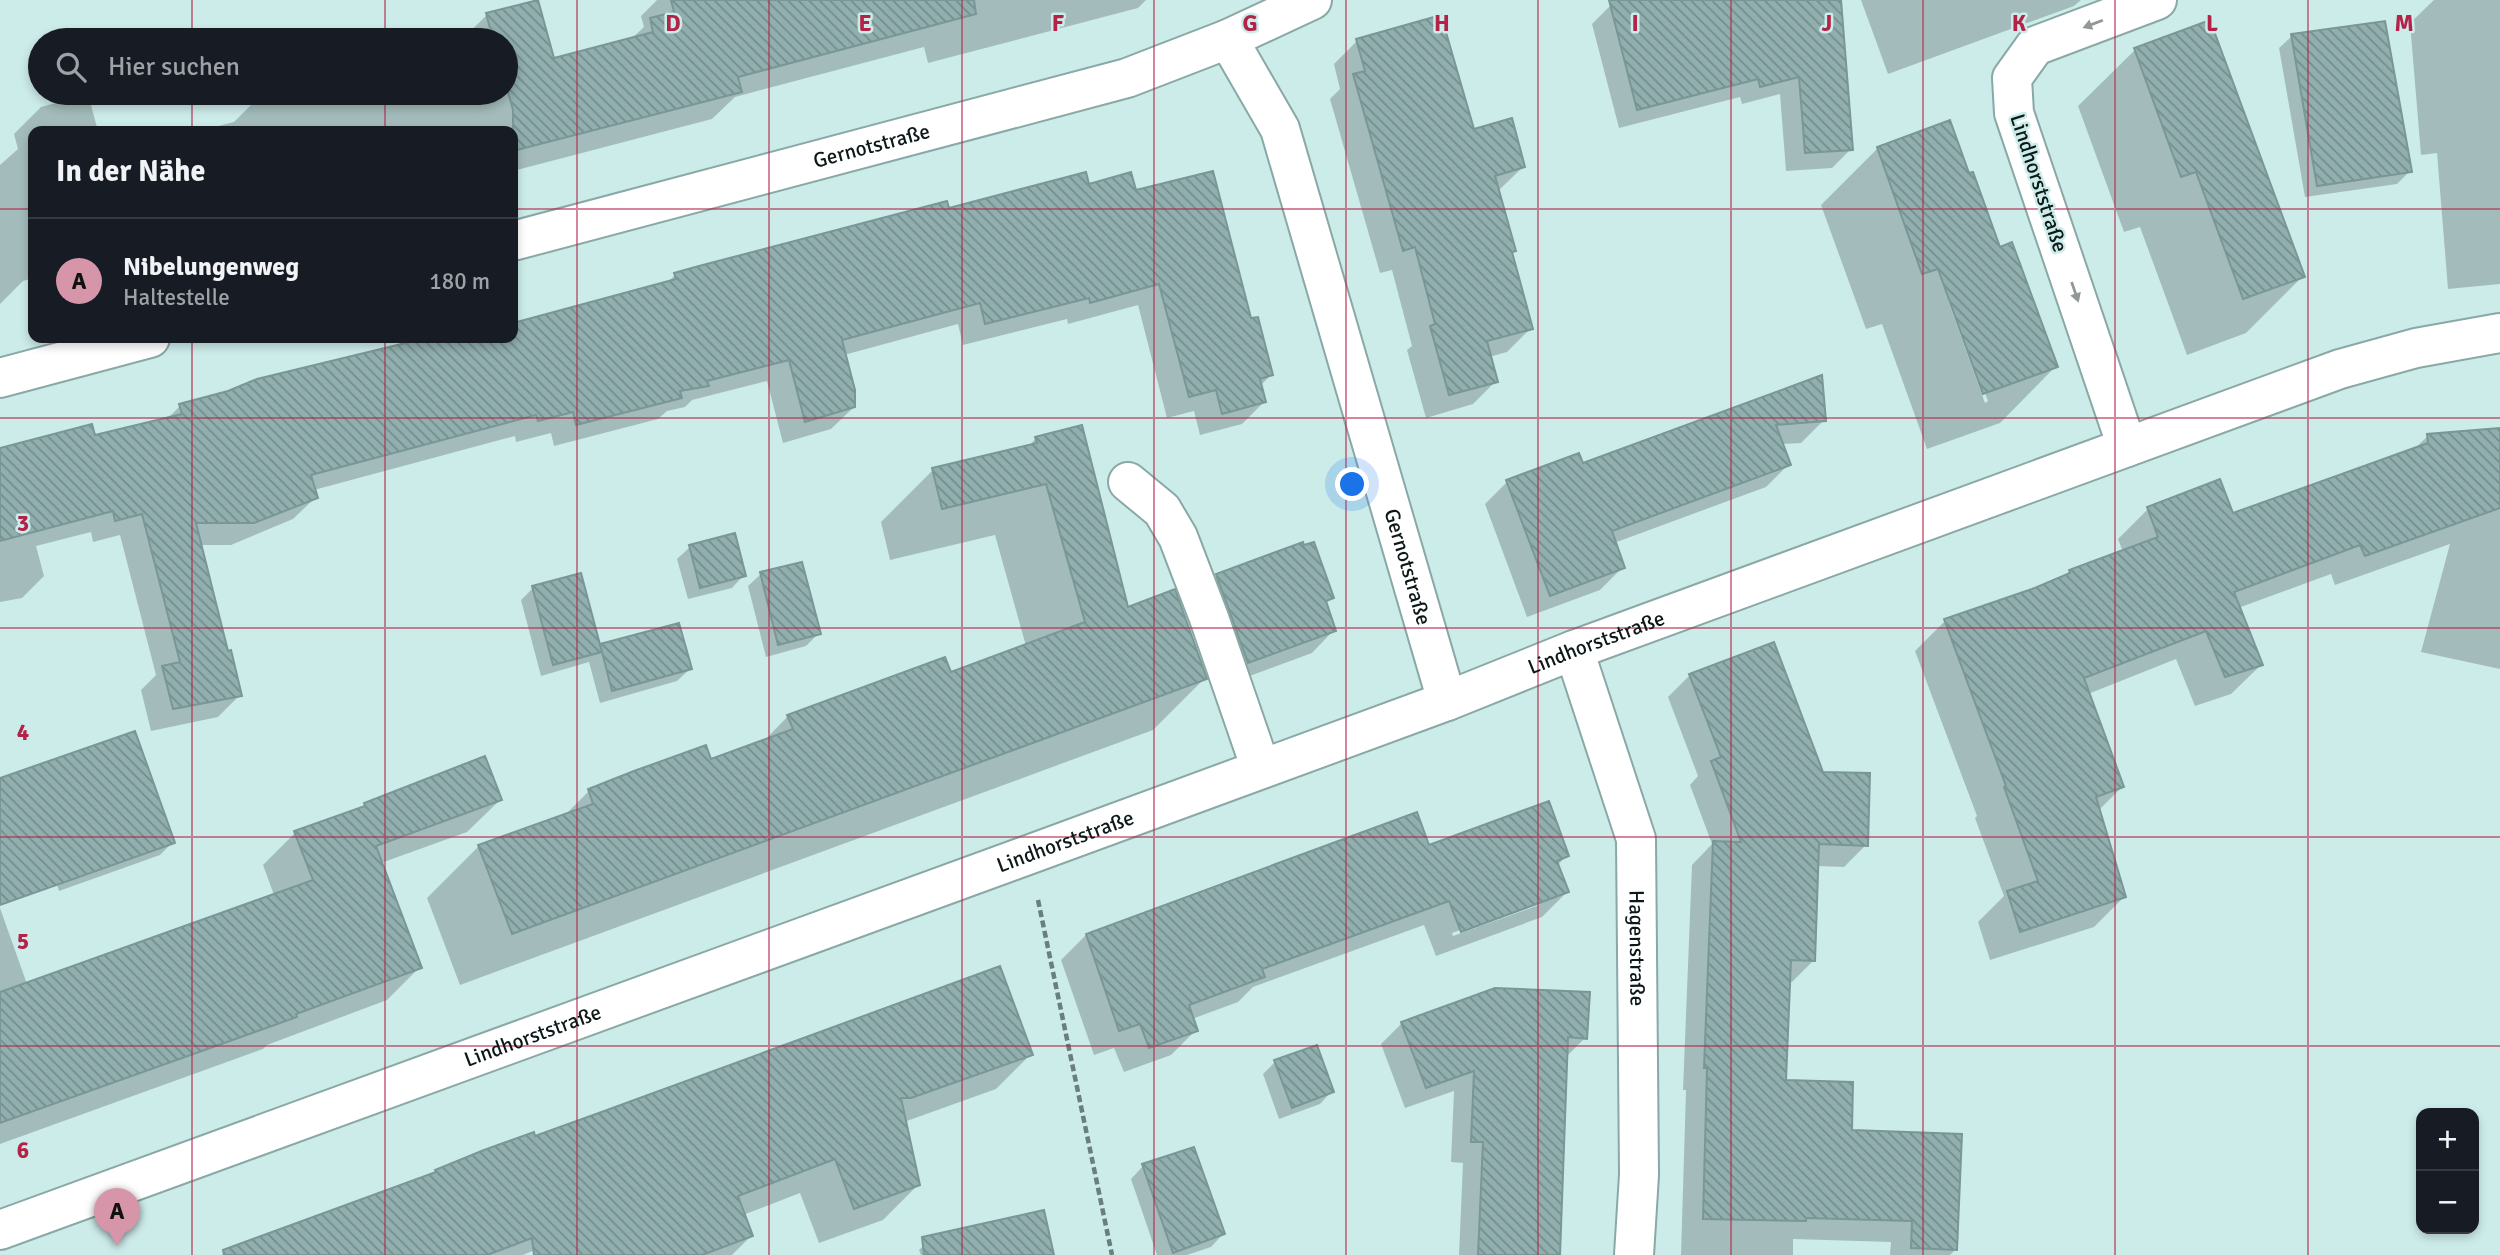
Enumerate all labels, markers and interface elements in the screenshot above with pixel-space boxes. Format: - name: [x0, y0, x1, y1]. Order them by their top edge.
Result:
- text: D: [665, 9, 681, 38]
- text: E: [858, 9, 872, 38]
- text: F: [1052, 9, 1064, 38]
- text: G: [1242, 9, 1258, 38]
- text: H: [1434, 9, 1450, 38]
- text: I: [1631, 9, 1639, 38]
- text: J: [1822, 9, 1832, 38]
- text: K: [2012, 9, 2027, 38]
- text: L: [2206, 9, 2218, 38]
- text: M: [2394, 9, 2414, 38]
- one-way arrow: [2083, 19, 2104, 30]
- search box: [28, 28, 518, 105]
- icon: search: [52, 48, 90, 86]
- text: Hier suchen: [108, 51, 240, 83]
- street label: Lindhorststraße: [2004, 111, 2074, 255]
- street label: Gernotstraße: [810, 118, 933, 174]
- text: In der Nähe: [56, 153, 205, 190]
- text: Nibelungenweg: [123, 251, 299, 283]
- text: A: [72, 267, 86, 296]
- text: 180 m: [429, 267, 490, 296]
- one-way arrow: [2070, 281, 2081, 302]
- text: Haltestelle: [123, 283, 230, 312]
- your location: [1335, 467, 1369, 501]
- street label: Gernotstraße: [1379, 506, 1437, 628]
- text: 3: [17, 509, 29, 538]
- street label: Lindhorststraße: [1524, 605, 1668, 680]
- text: 4: [17, 718, 29, 747]
- street label: Lindhorststraße: [993, 804, 1137, 878]
- street label: Hagenstraße: [1623, 890, 1650, 1006]
- text: 5: [17, 927, 29, 956]
- street label: Lindhorststraße: [461, 999, 605, 1073]
- map controls: [2416, 1108, 2479, 1234]
- button: +: [2416, 1108, 2479, 1171]
- text: 6: [17, 1136, 29, 1165]
- button: −: [2416, 1171, 2479, 1234]
- pin: A: [94, 1188, 140, 1246]

